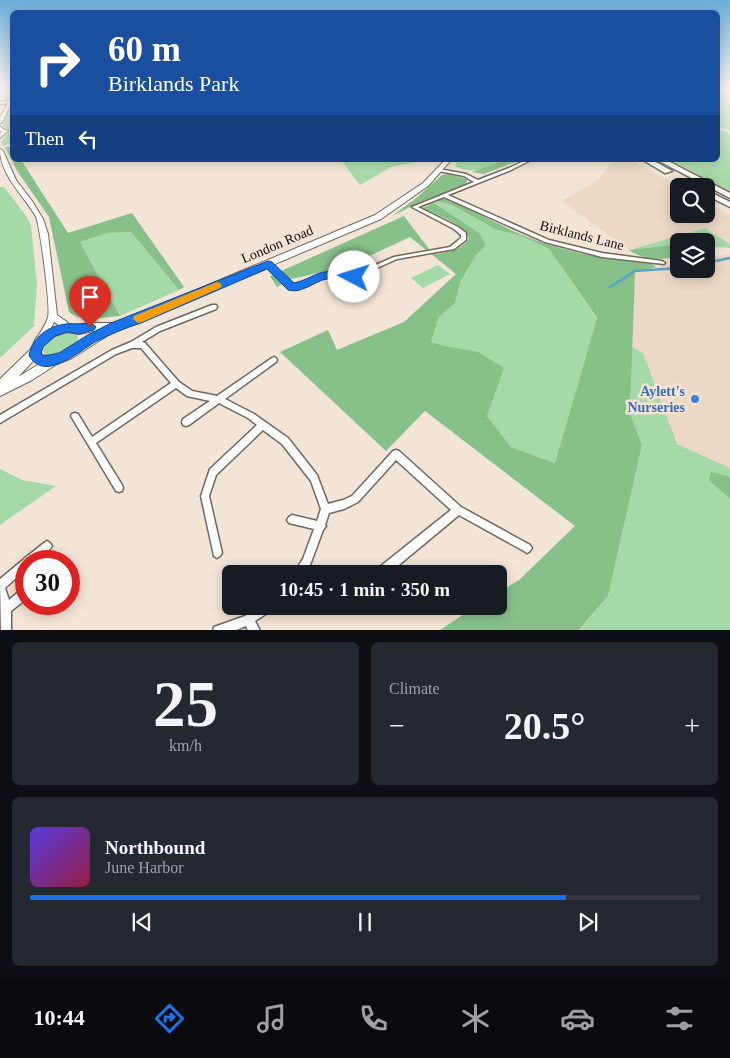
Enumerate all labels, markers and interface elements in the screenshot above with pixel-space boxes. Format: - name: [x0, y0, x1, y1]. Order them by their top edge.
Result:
- icon: right: [25, 30, 90, 95]
- text: 60 m: [108, 30, 181, 69]
- text: Birklands Park: [108, 71, 239, 96]
- icon: left: [74, 125, 102, 153]
- text: Then: [25, 128, 64, 149]
- map controls: [670, 178, 715, 278]
- button: search: [670, 178, 715, 223]
- street label: Birklands Lane: [538, 218, 625, 253]
- street label: London Road: [239, 223, 315, 266]
- button: layers: [670, 233, 715, 278]
- position arrow: [327, 250, 379, 302]
- pin: [69, 276, 111, 327]
- icon: arrive: [76, 283, 104, 311]
- place label: Aylett's Nurseries: [627, 384, 686, 415]
- marker: Aylett's Nurseries: [689, 393, 701, 405]
- speed limit sign: 30: [15, 550, 80, 615]
- text: 10:45 · 1 min · 350 m: [279, 579, 450, 600]
- text: 25: [153, 668, 218, 740]
- text: Climate: [389, 680, 440, 697]
- text: 20.5°: [504, 705, 585, 747]
- text: −: [389, 710, 405, 741]
- text: +: [684, 710, 700, 741]
- text: km/h: [169, 737, 202, 754]
- text: Northbound: [105, 837, 205, 858]
- text: June Harbor: [105, 859, 184, 876]
- icon: previous: [128, 908, 156, 936]
- icon: pause: [351, 908, 379, 936]
- icon: next: [574, 908, 602, 936]
- icon: directions: [152, 1001, 187, 1036]
- icon: music: [254, 1001, 289, 1036]
- icon: phone: [356, 1001, 391, 1036]
- icon: climate: [458, 1001, 493, 1036]
- icon: car: [560, 1001, 595, 1036]
- icon: filters: [662, 1001, 697, 1036]
- text: 10:44: [33, 1005, 85, 1030]

